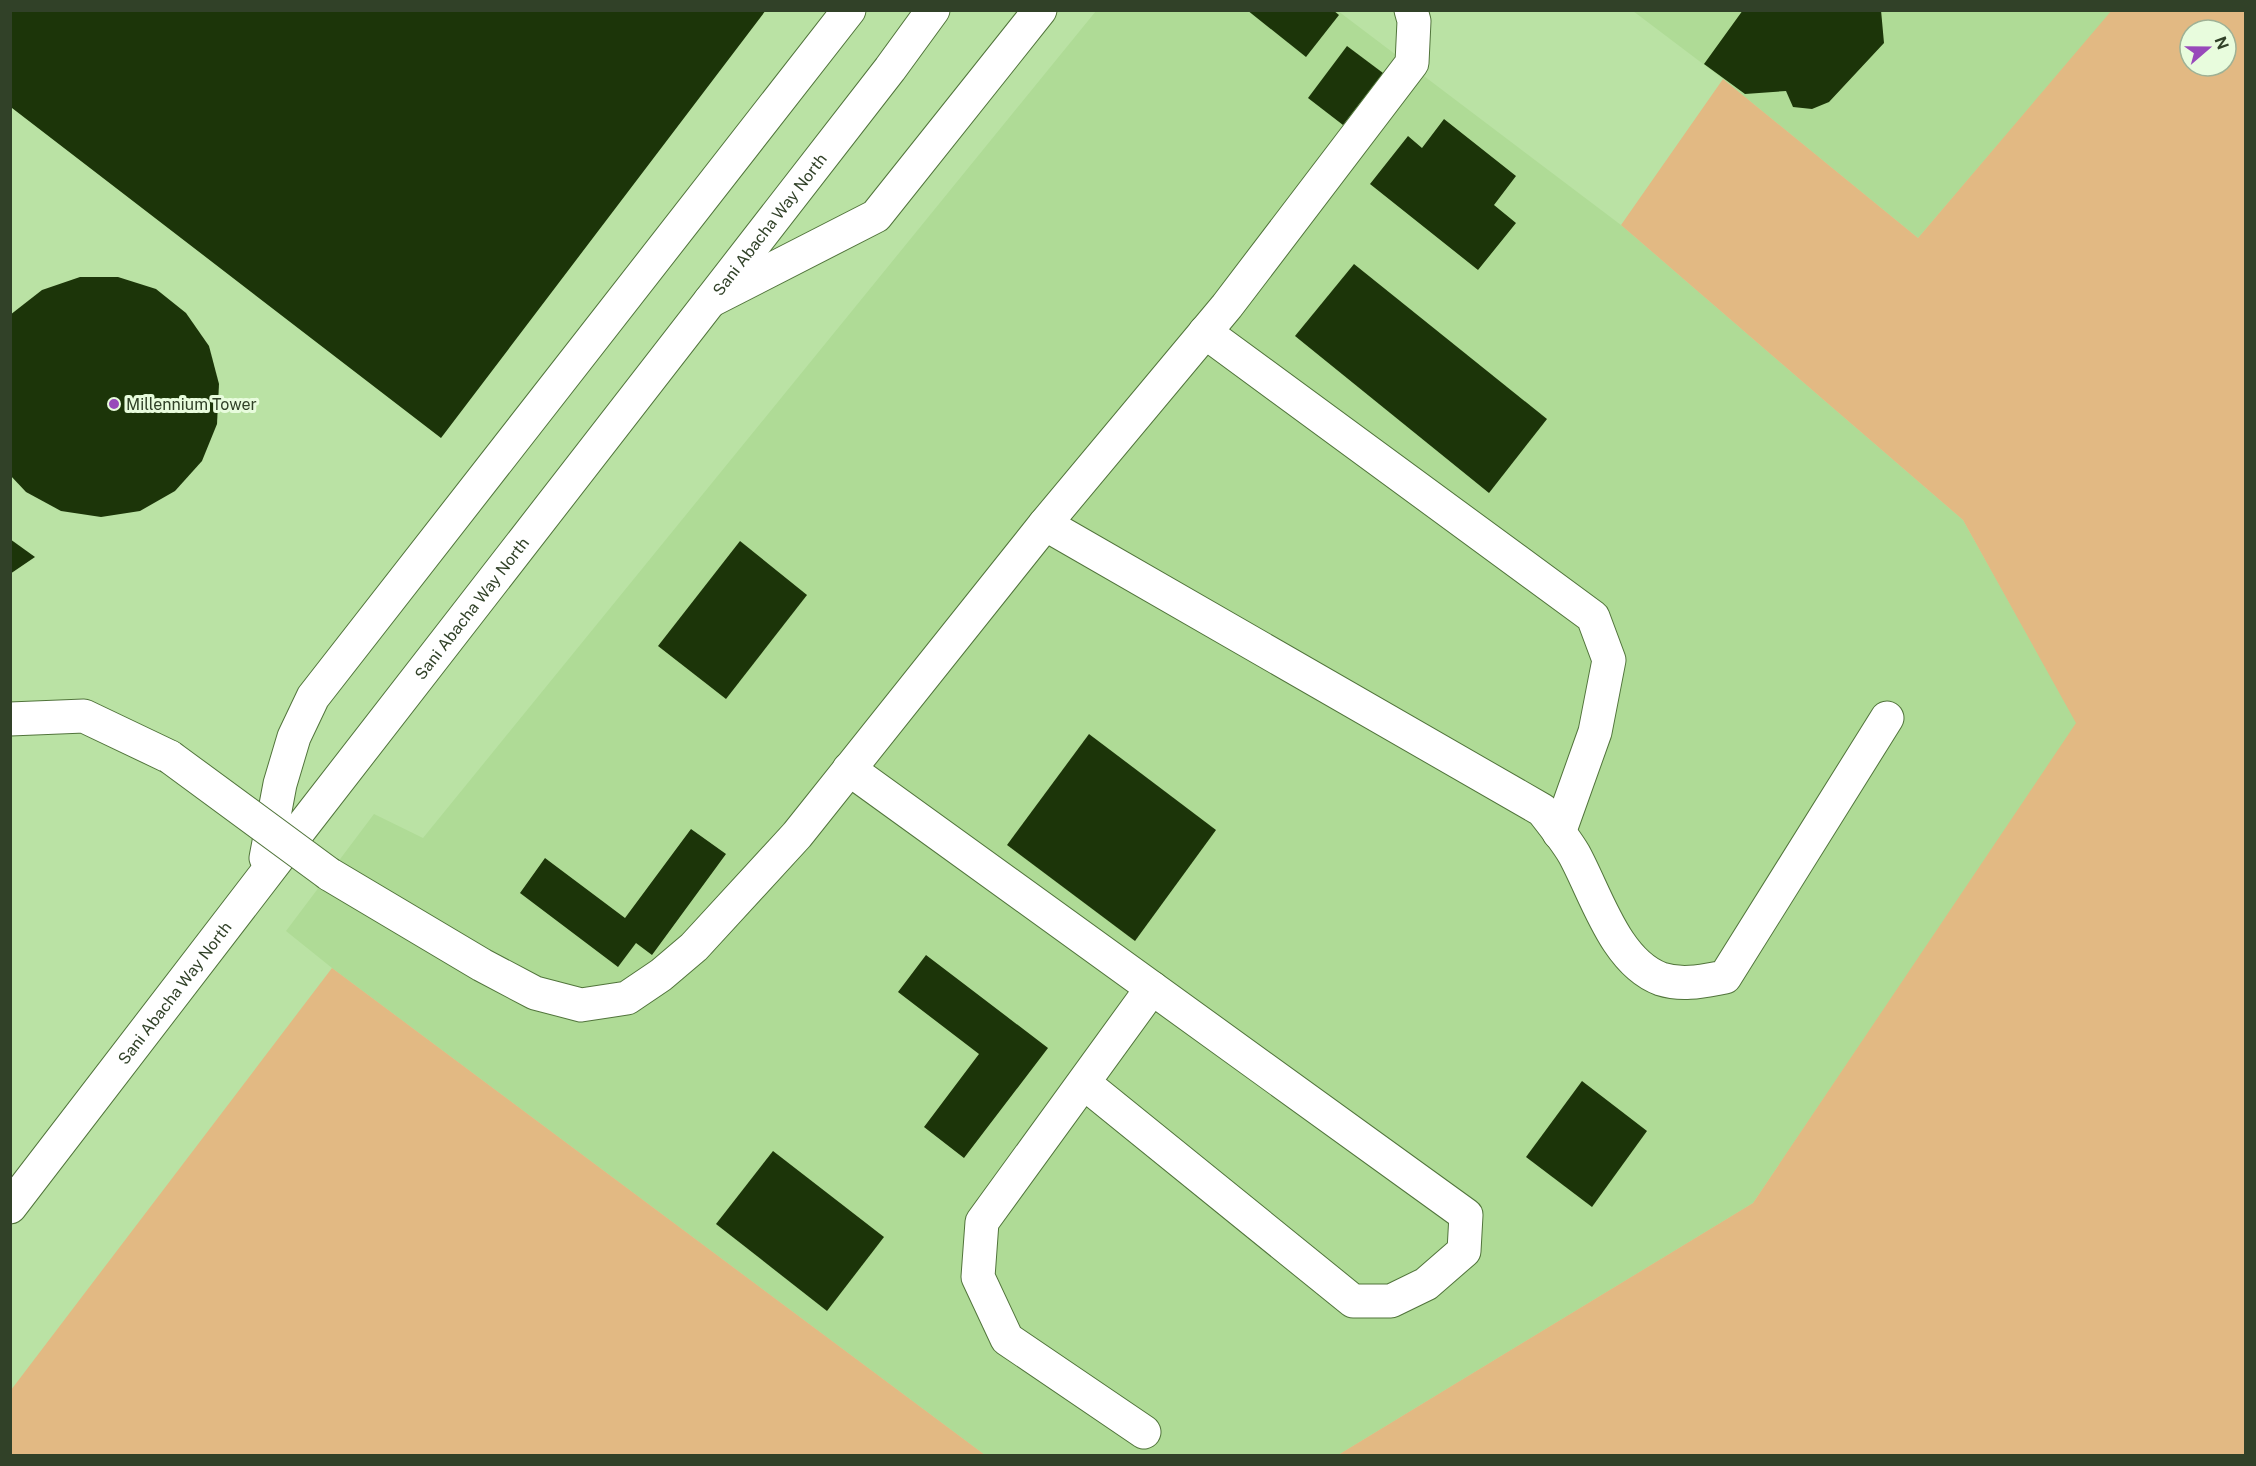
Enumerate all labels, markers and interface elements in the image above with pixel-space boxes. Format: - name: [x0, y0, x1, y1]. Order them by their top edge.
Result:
- north arrow: [2178, 18, 2238, 78]
- text: N: [2211, 34, 2233, 52]
- street label: Sani Abacha Way North: [708, 150, 831, 299]
- place label: Millennium Tower: [126, 395, 257, 414]
- marker: Millennium Tower: [107, 397, 121, 411]
- street label: Sani Abacha Way North: [411, 533, 533, 683]
- street label: Sani Abacha Way North: [114, 918, 235, 1068]

